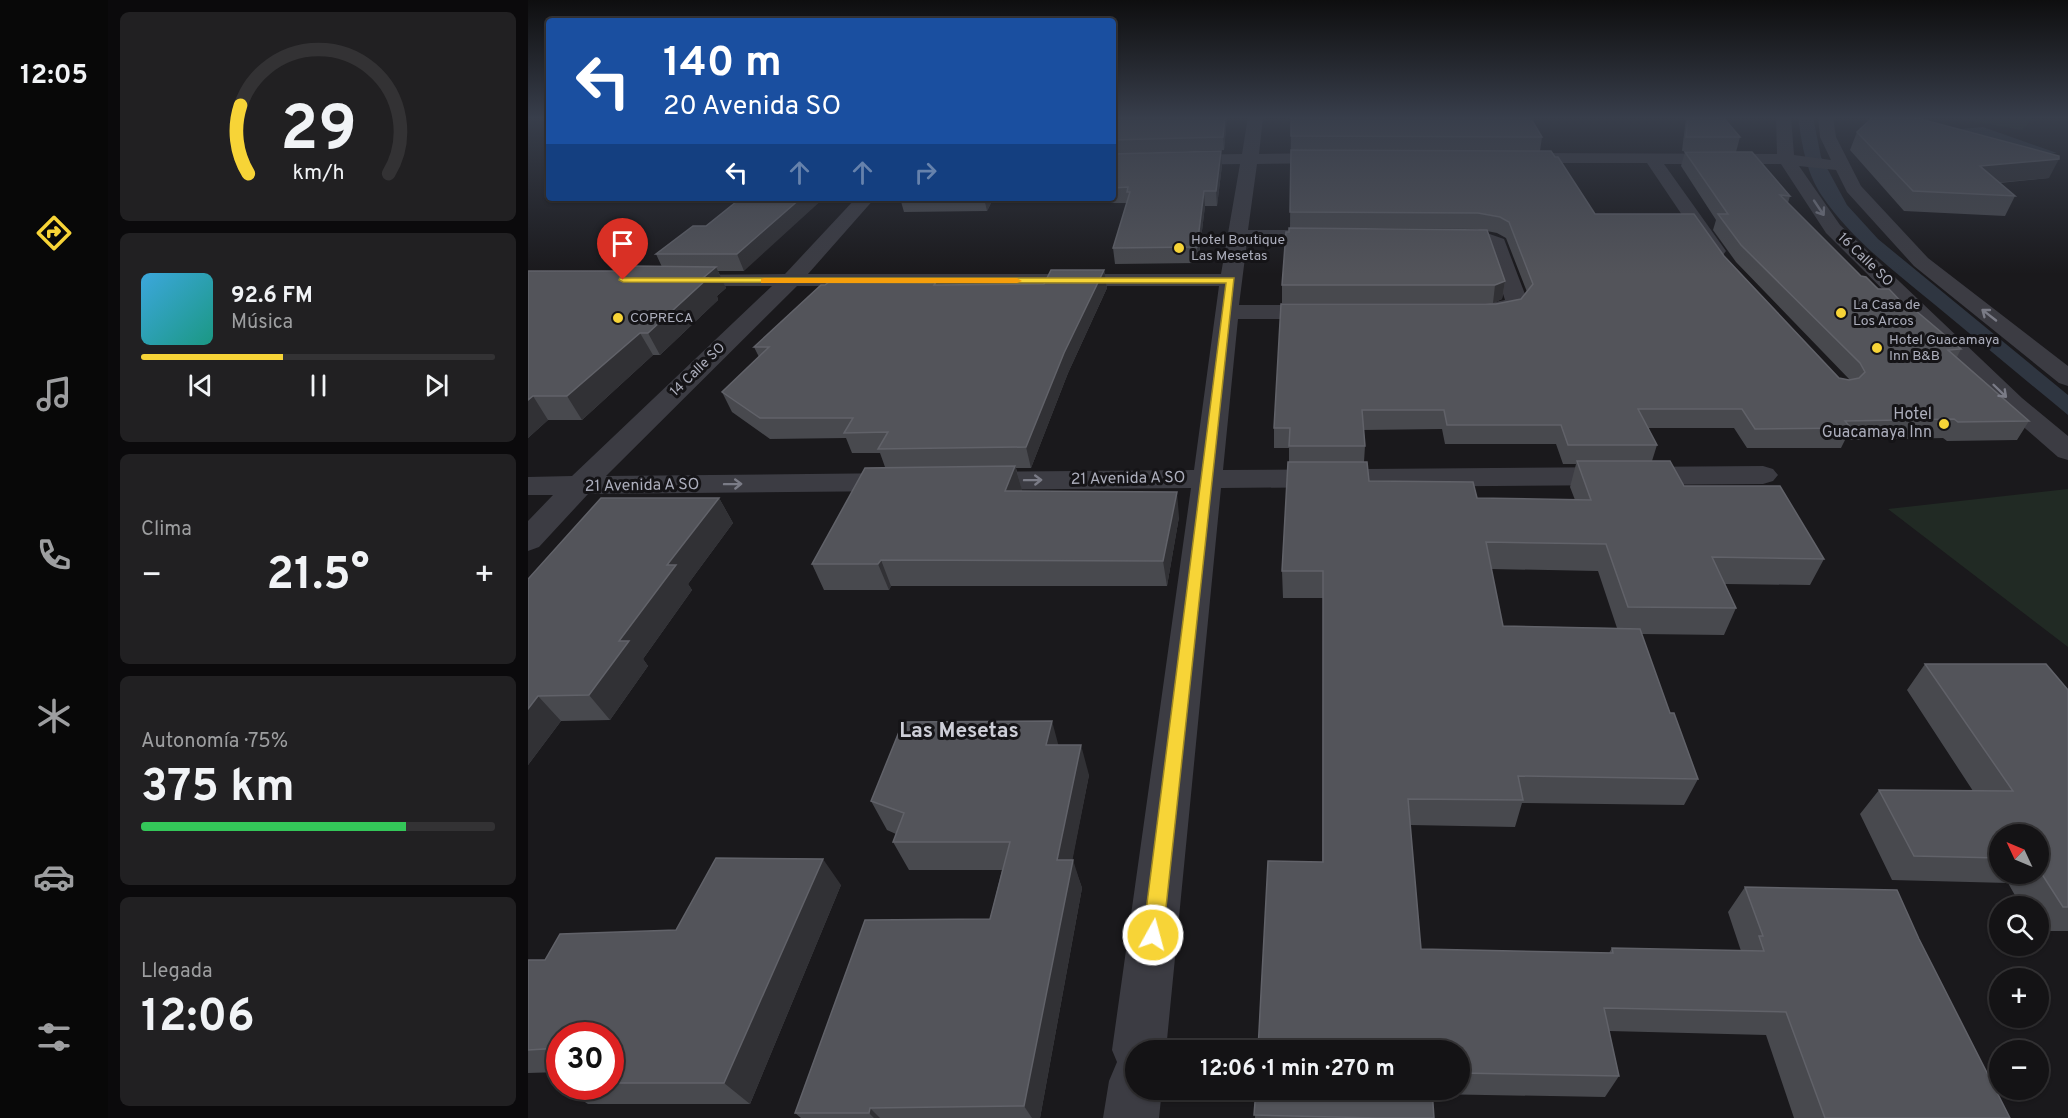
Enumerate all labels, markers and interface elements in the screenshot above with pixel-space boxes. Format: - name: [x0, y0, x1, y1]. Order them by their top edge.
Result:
- text: 140 m: [663, 38, 782, 91]
- icon: left: [564, 42, 642, 120]
- text: 12:05: [20, 59, 88, 93]
- text: 20 Avenida SO: [663, 90, 841, 124]
- text: 29: [280, 93, 356, 172]
- icon: left: [720, 156, 753, 189]
- icon: ahead: [783, 156, 816, 189]
- icon: ahead: [846, 156, 879, 189]
- icon: right: [909, 156, 942, 189]
- text: km/h: [292, 160, 344, 187]
- one-way arrow: [1813, 199, 1825, 216]
- icon: directions: [33, 212, 75, 254]
- pin: [597, 218, 648, 280]
- icon: arrive: [606, 227, 639, 260]
- street label: 16 Calle SO: [1834, 230, 1896, 290]
- place label: Hotel Boutique Las Mesetas: [1191, 232, 1285, 265]
- marker: Hotel Boutique Las Mesetas: [1172, 241, 1186, 255]
- text: 92.6 FM: [231, 283, 313, 310]
- place label: La Casa de Los Arcos: [1853, 297, 1920, 330]
- marker: La Casa de Los Arcos: [1834, 306, 1848, 320]
- one-way arrow: [1981, 309, 1997, 322]
- text: Música: [231, 310, 293, 336]
- place label: COPRECA: [630, 310, 693, 327]
- marker: COPRECA: [611, 311, 625, 325]
- place label: Hotel Guacamaya Inn B&B: [1889, 332, 2000, 365]
- street label: 14 Calle SO: [667, 340, 729, 400]
- marker: Hotel Guacamaya Inn B&B: [1870, 341, 1884, 355]
- icon: previous: [184, 369, 217, 402]
- icon: pause: [302, 369, 335, 402]
- icon: next: [420, 369, 453, 402]
- icon: music: [33, 373, 75, 415]
- one-way arrow: [1992, 384, 2007, 398]
- place label: Hotel Guacamaya Inn: [1822, 405, 1932, 443]
- marker: Hotel Guacamaya Inn: [1937, 417, 1951, 431]
- street label: 21 Avenida A SO: [1070, 468, 1186, 490]
- one-way arrow: [1023, 474, 1043, 486]
- street label: 21 Avenida A SO: [584, 475, 700, 497]
- one-way arrow: [723, 478, 743, 490]
- text: Clima: [141, 517, 192, 543]
- icon: phone: [33, 534, 75, 576]
- text: 21.5°: [267, 548, 369, 605]
- text: −: [141, 556, 162, 598]
- text: +: [474, 556, 495, 598]
- icon: climate: [33, 695, 75, 737]
- district label: Las Mesetas: [899, 718, 1019, 745]
- text: Autonomía · 75%: [141, 729, 288, 755]
- text: 375 km: [141, 760, 295, 817]
- north arrow: [1989, 824, 2049, 884]
- map controls: [1989, 824, 2049, 1100]
- icon: car: [33, 856, 75, 898]
- button: search: [1989, 896, 2049, 956]
- position arrow: [1121, 903, 1185, 967]
- text: Llegada: [141, 959, 213, 985]
- button: +: [1989, 968, 2049, 1028]
- text: 12:06: [141, 990, 255, 1047]
- icon: filters: [33, 1016, 75, 1058]
- speed limit sign: 30: [546, 1022, 624, 1100]
- button: −: [1989, 1040, 2049, 1100]
- text: 12:06 · 1 min · 270 m: [1200, 1056, 1395, 1083]

